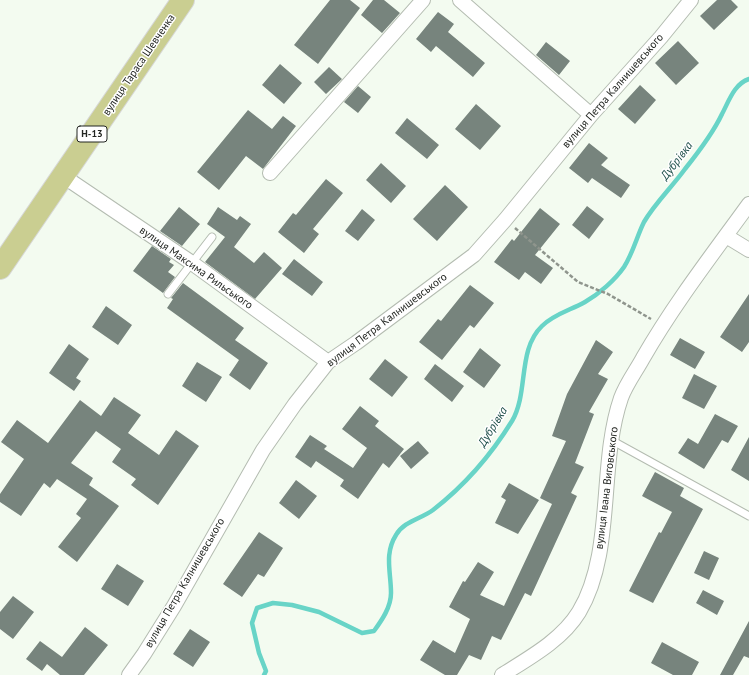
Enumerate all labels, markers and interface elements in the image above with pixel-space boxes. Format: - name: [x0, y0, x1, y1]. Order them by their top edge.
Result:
- street label: вулиця Тараса Шевченка: [100, 12, 178, 118]
- street label: вулиця Петра Калнишевського: [560, 31, 666, 151]
- road number: Н-13: [77, 126, 107, 142]
- water label: Дубрівка: [658, 139, 696, 183]
- street label: вулиця Максима Рильського: [137, 224, 255, 312]
- street label: вулиця Петра Калнишевського: [324, 270, 450, 370]
- water label: Дубрівка: [475, 404, 511, 450]
- street label: вулиця Івана Виговського: [593, 426, 621, 550]
- street label: вулиця Петра Калнишевського: [142, 516, 228, 650]

